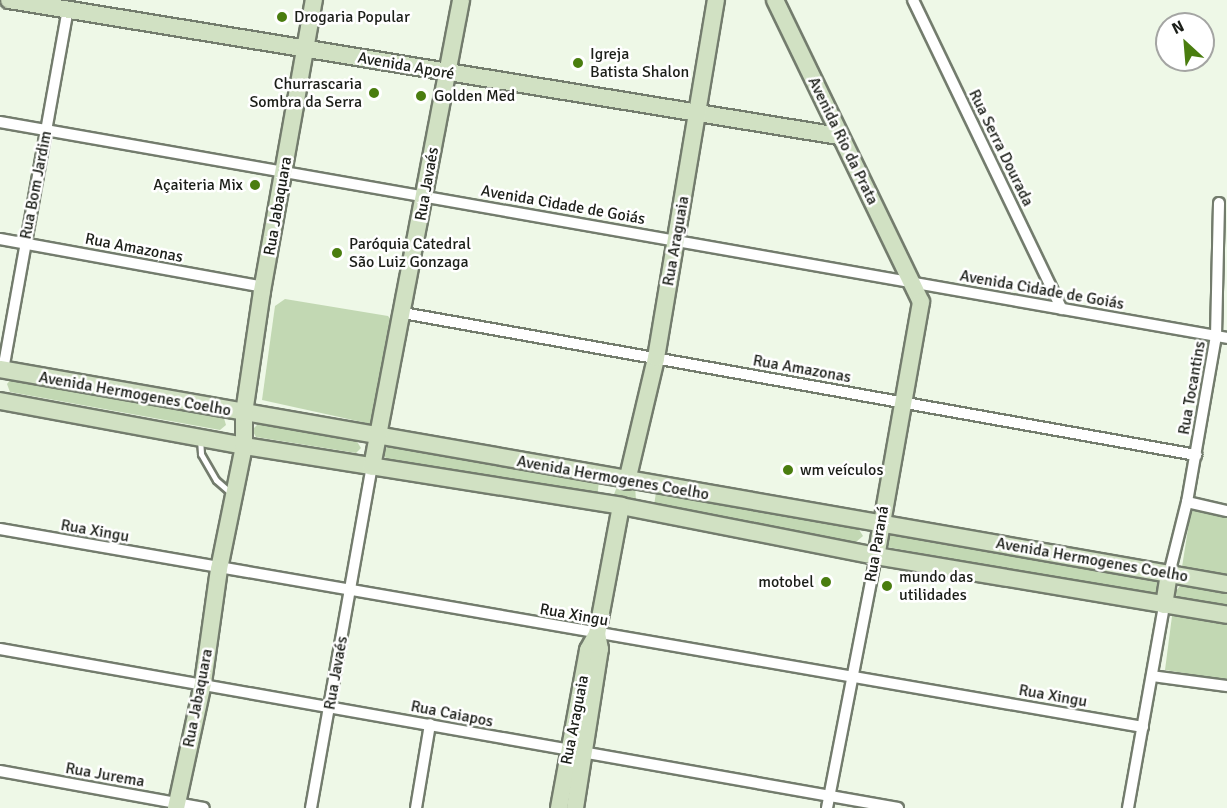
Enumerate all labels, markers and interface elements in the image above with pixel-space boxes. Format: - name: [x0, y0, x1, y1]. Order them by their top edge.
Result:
- place label: Drogaria Popular: [294, 7, 410, 27]
- marker: Drogaria Popular: [275, 10, 289, 24]
- north arrow: [1155, 12, 1215, 72]
- text: N: [1169, 16, 1187, 39]
- place label: Igreja Batista Shalon: [590, 44, 689, 82]
- street label: Avenida Aporé: [356, 48, 456, 84]
- marker: Igreja Batista Shalon: [571, 56, 585, 70]
- place label: Churrascaria Sombra da Serra: [249, 74, 362, 112]
- street label: Avenida Rio da Prata: [804, 74, 882, 208]
- marker: Churrascaria Sombra da Serra: [367, 86, 381, 100]
- place label: Golden Med: [434, 86, 515, 106]
- street label: Rua Serra Dourada: [964, 86, 1038, 210]
- marker: Golden Med: [412, 87, 430, 105]
- street label: Rua Bom Jardim: [16, 129, 56, 241]
- street label: Rua Javaés: [411, 146, 443, 222]
- street label: Rua Jabaquara: [260, 155, 296, 257]
- place label: Açaiteria Mix: [153, 175, 243, 195]
- marker: Açaiteria Mix: [248, 178, 262, 192]
- street label: Avenida Cidade de Goiás: [479, 181, 647, 229]
- street label: Rua Araguaia: [659, 195, 693, 287]
- street label: Rua Amazonas: [83, 229, 185, 267]
- place label: Paróquia Catedral São Luiz Gonzaga: [349, 234, 471, 272]
- marker: Paróquia Catedral São Luiz Gonzaga: [330, 246, 344, 260]
- street label: Avenida Cidade de Goiás: [958, 266, 1126, 314]
- street label: Rua Tocantins: [1174, 340, 1210, 436]
- street label: Rua Amazonas: [751, 351, 853, 387]
- street label: Avenida Hermogenes Coelho: [37, 368, 233, 420]
- street label: Avenida Hermogenes Coelho: [515, 452, 711, 504]
- place label: wm veículos: [800, 460, 883, 480]
- marker: wm veículos: [781, 463, 795, 477]
- street label: Rua Paraná: [861, 504, 893, 584]
- street label: Rua Xingu: [59, 516, 131, 546]
- street label: Avenida Hermogenes Coelho: [994, 534, 1190, 586]
- place label: mundo das utilidades: [899, 567, 973, 605]
- place label: motobel: [758, 572, 814, 592]
- marker: motobel: [819, 575, 833, 589]
- marker: mundo das utilidades: [880, 579, 894, 593]
- street label: Rua Xingu: [538, 600, 610, 630]
- street label: Rua Javaés: [320, 635, 352, 711]
- street label: Rua Jabaquara: [179, 647, 217, 749]
- street label: Rua Araguaia: [557, 673, 593, 767]
- street label: Rua Xingu: [1017, 681, 1089, 711]
- street label: Rua Caiapos: [409, 697, 495, 731]
- street label: Rua Jurema: [64, 759, 146, 791]

